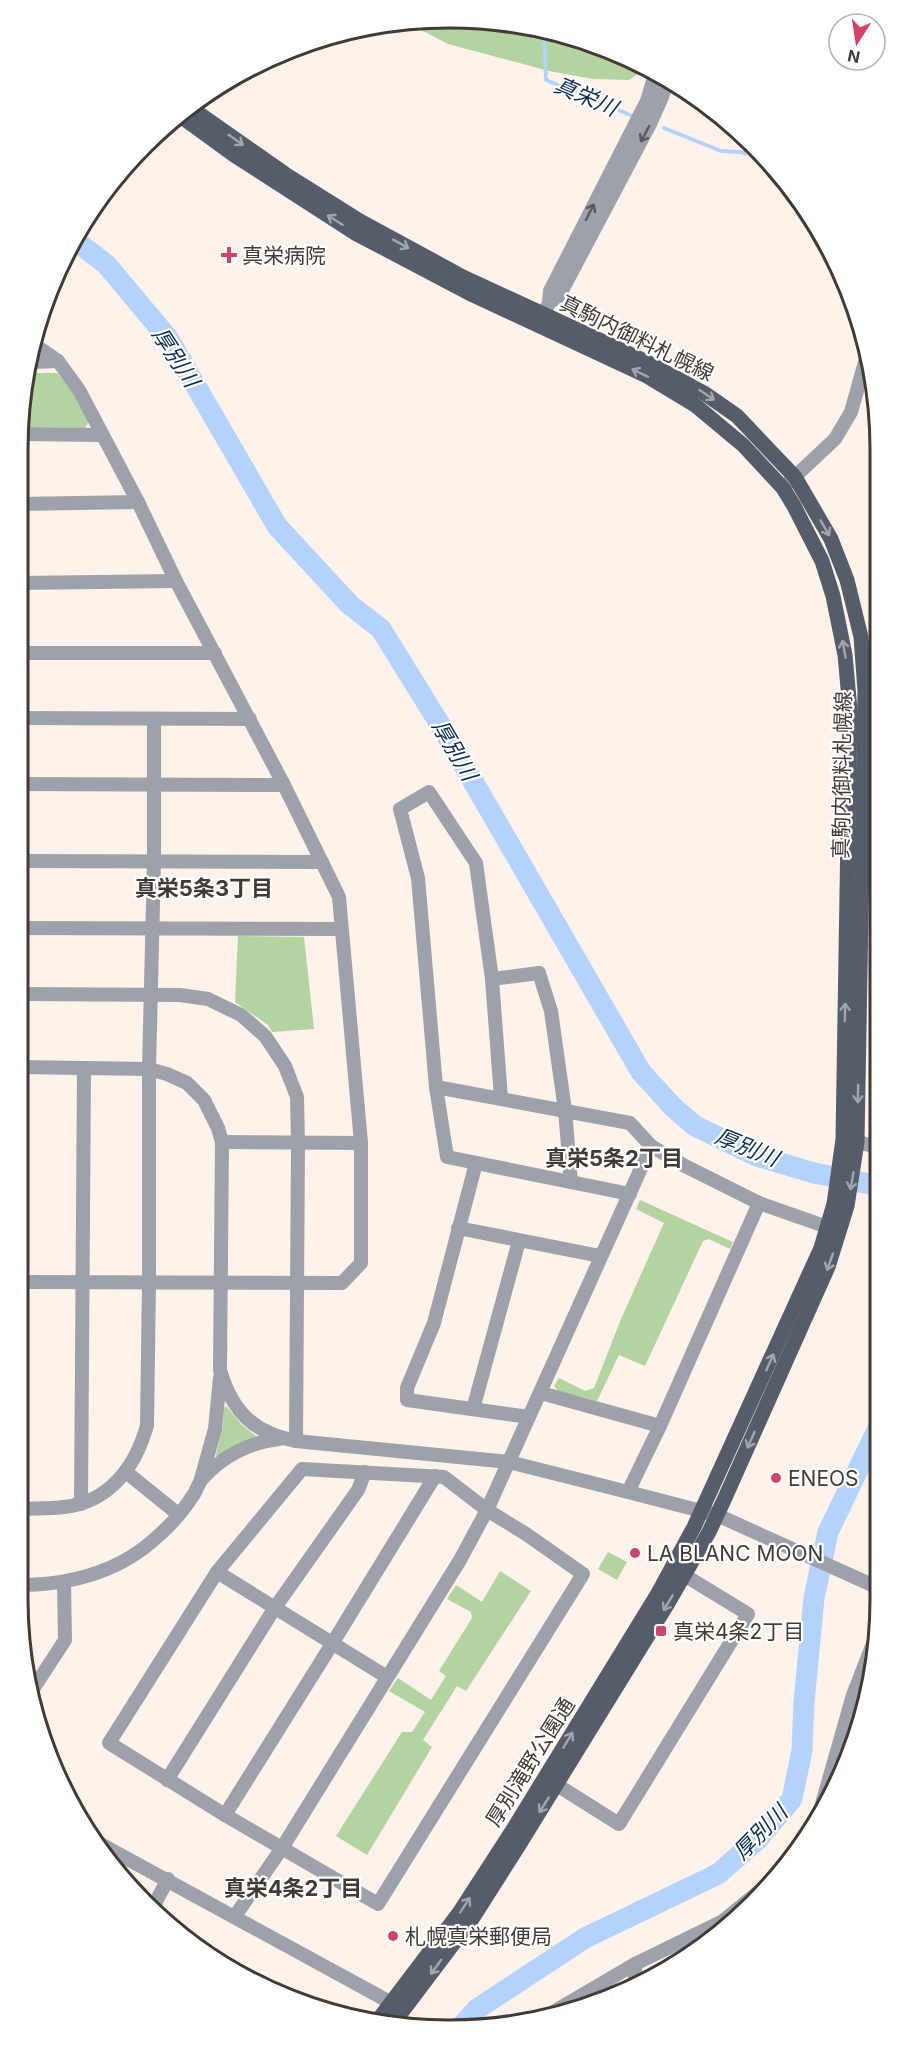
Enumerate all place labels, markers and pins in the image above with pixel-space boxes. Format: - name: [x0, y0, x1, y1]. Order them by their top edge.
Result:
- place label: 真栄病院: [242, 243, 326, 268]
- marker: 真栄病院: [220, 246, 238, 264]
- place label: ENEOS: [788, 1466, 859, 1491]
- marker: ENEOS: [769, 1471, 783, 1485]
- place label: LA BLANC MOON: [647, 1541, 823, 1566]
- marker: LA BLANC MOON: [628, 1546, 642, 1560]
- place label: 真栄4条2丁目: [673, 1619, 804, 1644]
- marker: 真栄4条2丁目: [654, 1624, 668, 1638]
- place label: 札幌真栄郵便局: [405, 1924, 552, 1949]
- marker: 札幌真栄郵便局: [386, 1929, 400, 1943]

